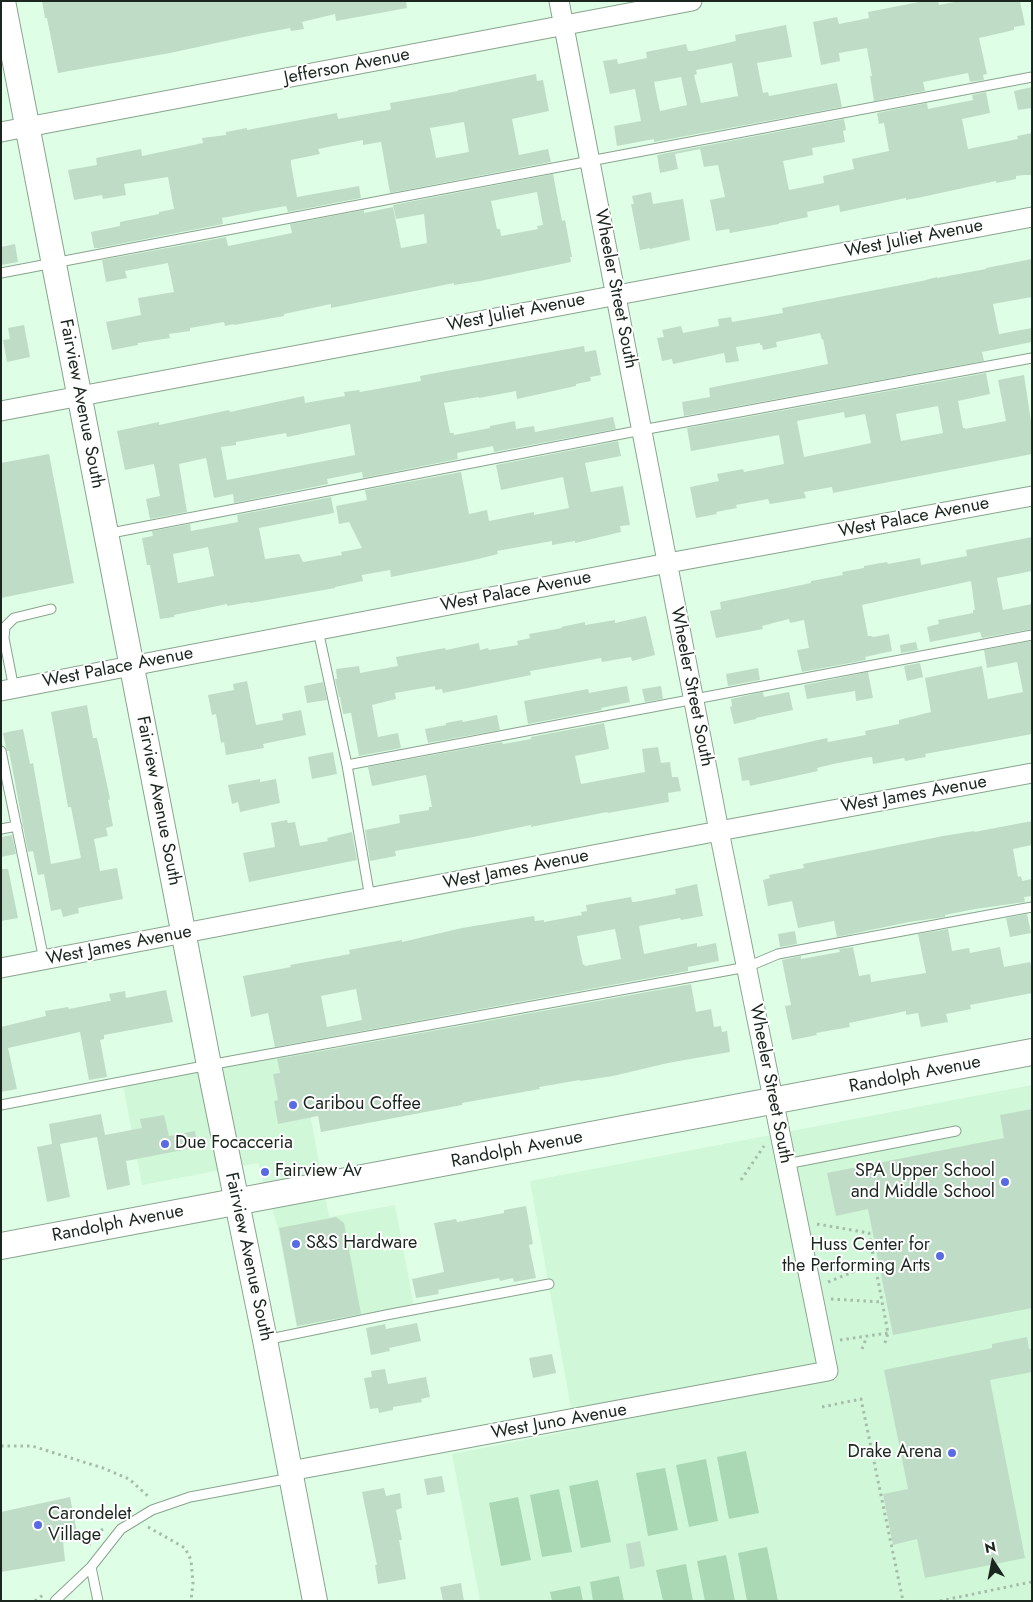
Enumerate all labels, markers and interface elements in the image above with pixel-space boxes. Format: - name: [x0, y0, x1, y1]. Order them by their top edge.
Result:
- street label: Jefferson Avenue: [282, 44, 412, 90]
- street label: Wheeler Street South: [589, 207, 641, 371]
- street label: West Juliet Avenue: [843, 215, 985, 263]
- street label: West Juliet Avenue: [445, 289, 587, 337]
- street label: Fairview Avenue South: [54, 317, 108, 491]
- street label: West Palace Avenue: [837, 493, 991, 543]
- street label: West Palace Avenue: [439, 567, 593, 617]
- street label: Wheeler Street South: [665, 605, 717, 769]
- street label: West Palace Avenue: [41, 643, 195, 693]
- street label: Fairview Avenue South: [131, 714, 185, 888]
- street label: West James Avenue: [839, 772, 989, 818]
- street label: West James Avenue: [441, 845, 591, 895]
- street label: West James Avenue: [44, 921, 194, 971]
- street label: Wheeler Street South: [744, 1002, 796, 1166]
- street label: Randolph Avenue: [847, 1052, 983, 1098]
- place label: Caribou Coffee: [303, 1094, 421, 1116]
- marker: Caribou Coffee: [287, 1099, 299, 1111]
- street label: Randolph Avenue: [449, 1127, 585, 1173]
- place label: Due Focacceria: [175, 1133, 293, 1155]
- marker: Due Focacceria: [159, 1138, 171, 1150]
- place label: Fairview Av: [275, 1161, 362, 1183]
- place label: SPA Upper School and Middle School: [851, 1161, 995, 1204]
- marker: Fairview Av: [259, 1166, 271, 1178]
- street label: Fairview Avenue South: [220, 1171, 276, 1343]
- marker: SPA Upper School and Middle School: [999, 1176, 1011, 1188]
- street label: Randolph Avenue: [50, 1201, 186, 1247]
- place label: S&S Hardware: [306, 1233, 417, 1255]
- place label: Huss Center for the Performing Arts: [782, 1235, 930, 1278]
- marker: S&S Hardware: [290, 1238, 302, 1250]
- marker: Huss Center for the Performing Arts: [934, 1250, 946, 1262]
- street label: West Juno Avenue: [490, 1399, 628, 1445]
- place label: Drake Arena: [847, 1442, 942, 1464]
- marker: Drake Arena: [946, 1447, 958, 1459]
- place label: Carondelet Village: [48, 1504, 131, 1546]
- marker: Carondelet Village: [32, 1519, 44, 1531]
- text: N: [983, 1536, 998, 1558]
- north arrow: [968, 1537, 1018, 1587]

